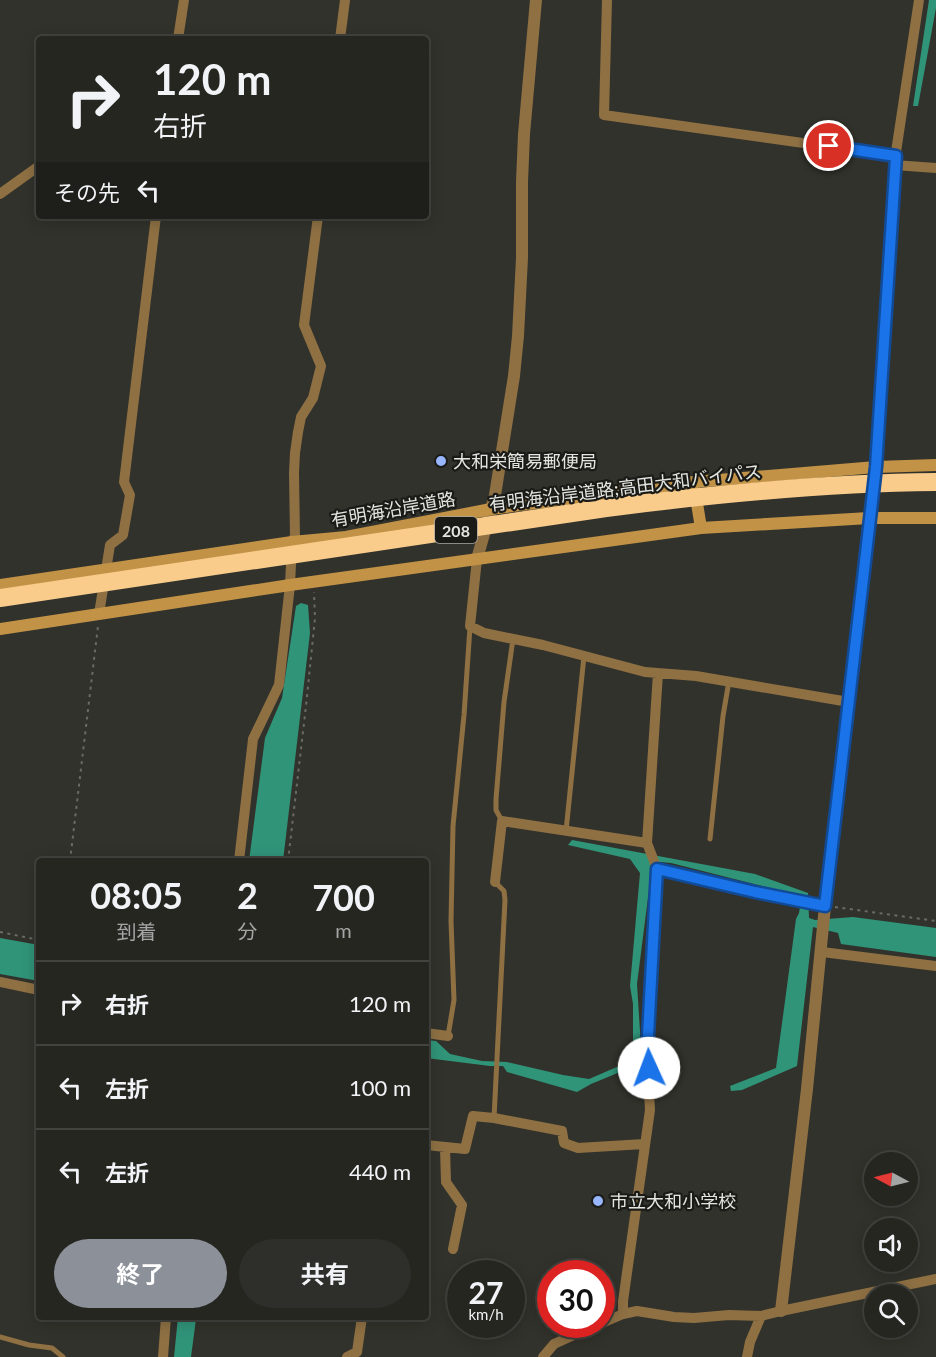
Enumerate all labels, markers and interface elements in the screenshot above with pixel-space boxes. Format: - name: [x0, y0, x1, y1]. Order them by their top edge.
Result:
- text: 120 m: [153, 54, 271, 104]
- icon: right: [54, 60, 132, 138]
- text: 右折: [153, 109, 207, 142]
- pin: [803, 120, 854, 171]
- icon: arrive: [812, 129, 845, 162]
- icon: left: [132, 174, 165, 207]
- text: その先: [54, 179, 120, 206]
- place label: 大和栄簡易郵便局: [453, 450, 597, 472]
- marker: 大和栄簡易郵便局: [434, 454, 448, 468]
- street label: 有明海沿岸道路;高田大和バイパス: [488, 459, 762, 515]
- street label: 有明海沿岸道路: [329, 487, 457, 531]
- road number: 208: [435, 517, 477, 543]
- text: 08:05: [90, 873, 183, 917]
- text: 2: [237, 873, 258, 917]
- text: 700: [312, 875, 375, 919]
- text: m: [335, 918, 352, 942]
- text: 到着: [117, 919, 157, 943]
- text: 分: [238, 919, 258, 943]
- icon: right: [54, 987, 87, 1020]
- text: 120 m: [349, 990, 411, 1017]
- text: 右折: [105, 991, 149, 1018]
- position arrow: [617, 1036, 681, 1100]
- icon: left: [54, 1071, 87, 1104]
- text: 100 m: [349, 1074, 411, 1101]
- text: 左折: [105, 1075, 149, 1102]
- north arrow: [864, 1152, 918, 1206]
- map controls: [864, 1152, 918, 1338]
- icon: left: [54, 1155, 87, 1188]
- text: 440 m: [349, 1158, 411, 1185]
- text: 左折: [105, 1159, 149, 1186]
- place label: 市立大和小学校: [610, 1190, 736, 1212]
- marker: 市立大和小学校: [591, 1194, 605, 1208]
- button: sound: [864, 1218, 918, 1272]
- button: 終了: [54, 1239, 227, 1308]
- button: 共有: [239, 1239, 411, 1308]
- speed limit sign: 30: [537, 1260, 615, 1338]
- text: 27: [469, 1274, 503, 1310]
- button: search: [864, 1284, 918, 1338]
- text: km/h: [468, 1305, 504, 1323]

